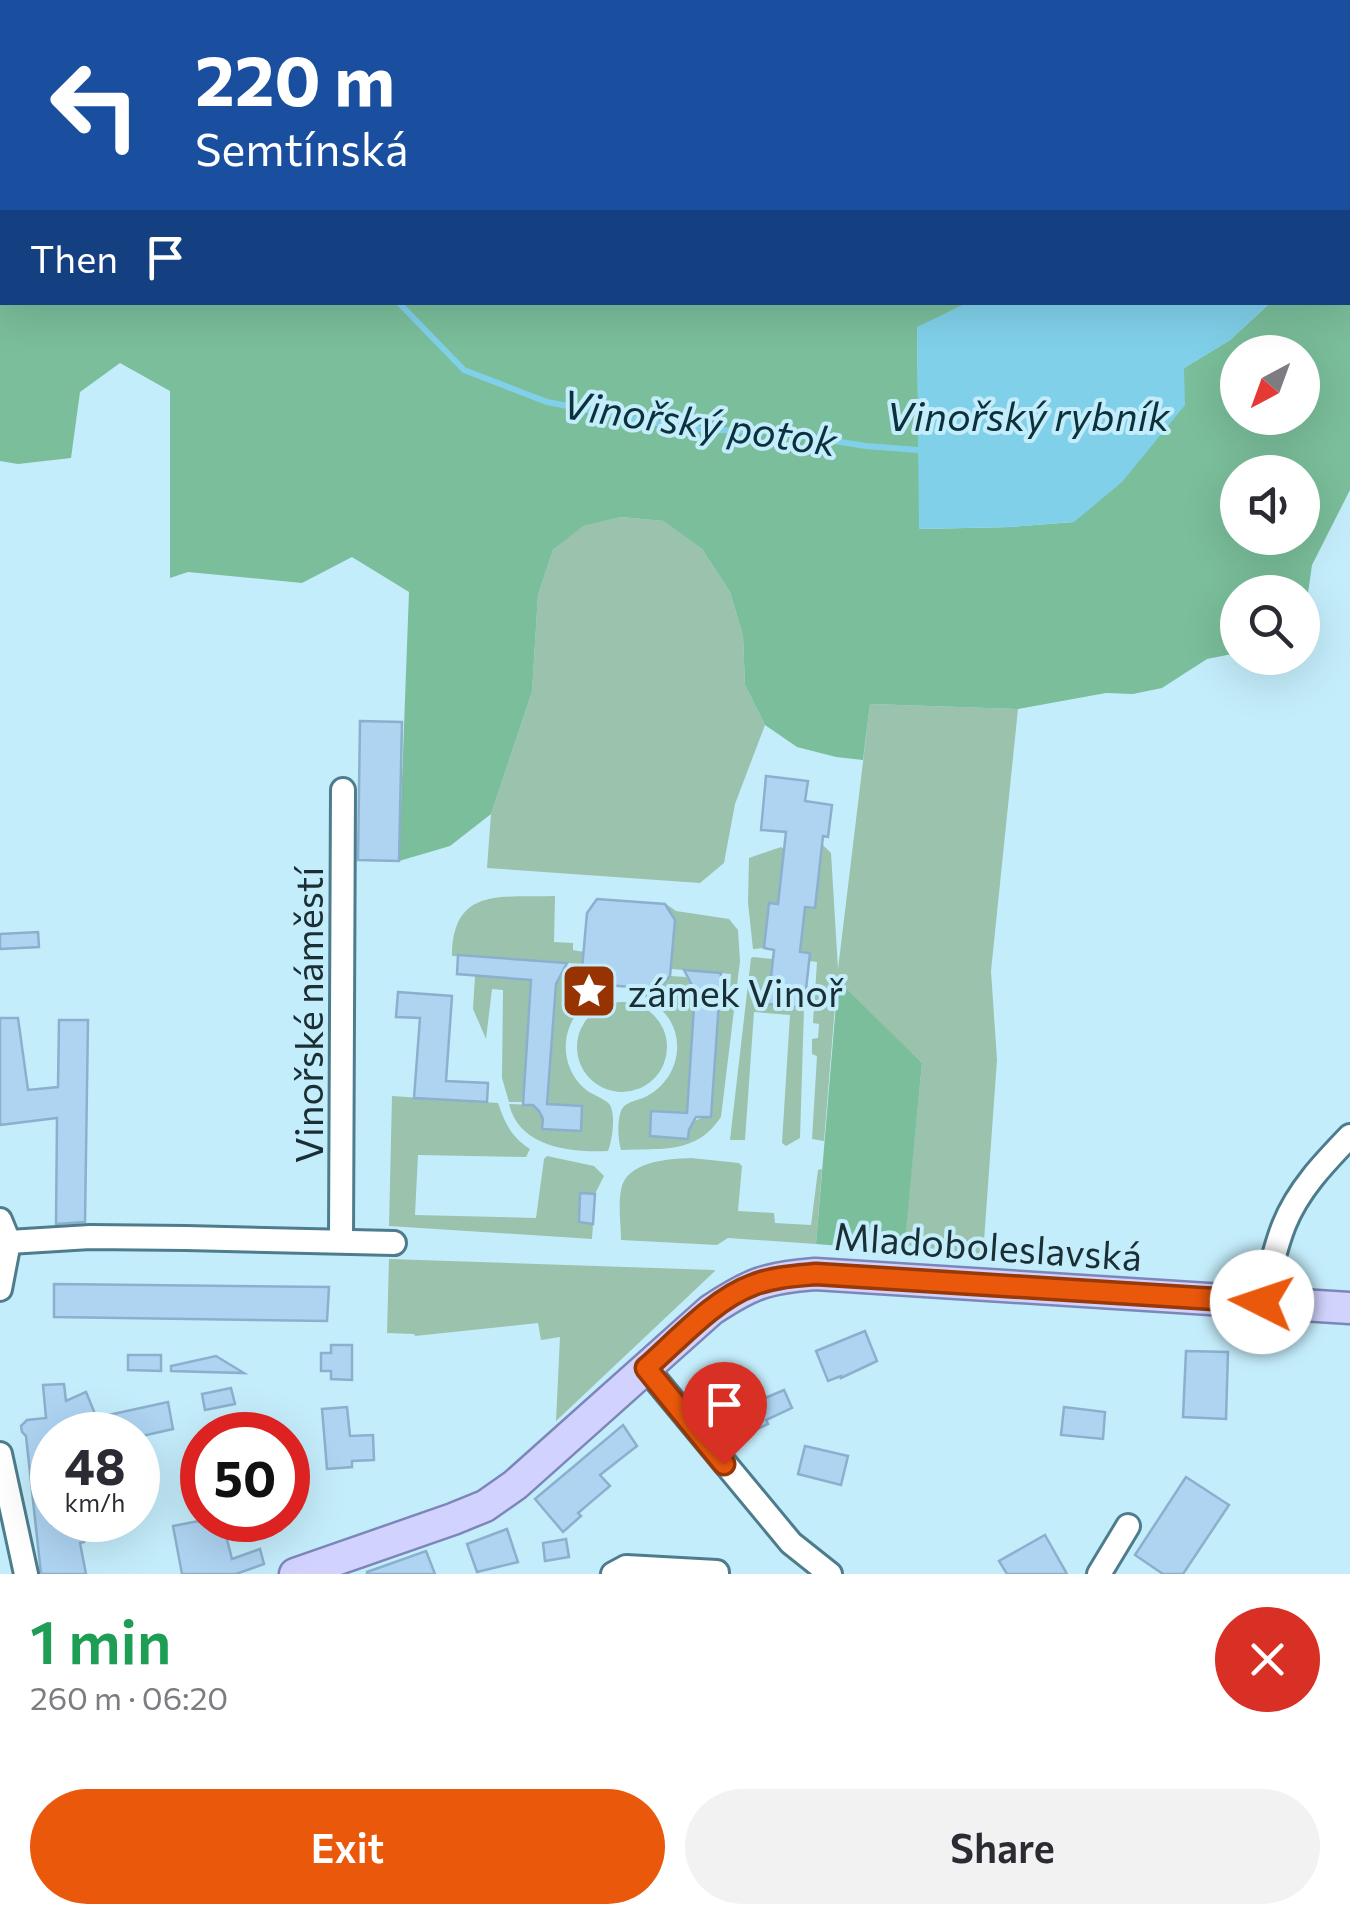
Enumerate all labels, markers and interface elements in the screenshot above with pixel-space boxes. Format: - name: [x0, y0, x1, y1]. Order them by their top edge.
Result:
- text: 220 m: [195, 35, 395, 120]
- icon: left: [30, 40, 160, 170]
- text: Semtínská: [195, 120, 408, 175]
- icon: arrive: [138, 230, 193, 285]
- text: Then: [30, 234, 118, 281]
- north arrow: [1220, 335, 1320, 435]
- map controls: [1220, 335, 1320, 675]
- water label: Vinořský potok: [560, 377, 842, 465]
- water label: Vinořský rybník: [886, 390, 1171, 439]
- button: sound: [1220, 455, 1320, 555]
- button: search: [1220, 575, 1320, 675]
- street label: Vinořské náměstí: [284, 866, 331, 1163]
- place icon: zámek Vinoř: [559, 961, 619, 1021]
- place label: zámek Vinoř: [628, 968, 844, 1015]
- street label: Mladoboleslavská: [832, 1211, 1144, 1279]
- position arrow: [1210, 1250, 1314, 1354]
- pin: [682, 1362, 767, 1465]
- icon: arrive: [697, 1377, 752, 1432]
- speed limit sign: 50: [180, 1412, 310, 1542]
- text: 48: [64, 1434, 126, 1495]
- text: km/h: [65, 1487, 125, 1517]
- text: 1 min: [30, 1603, 171, 1676]
- button: close: [1215, 1607, 1320, 1712]
- text: 260 m · 06:20: [30, 1677, 228, 1717]
- button: Exit: [30, 1789, 665, 1904]
- button: Share: [685, 1789, 1320, 1904]

